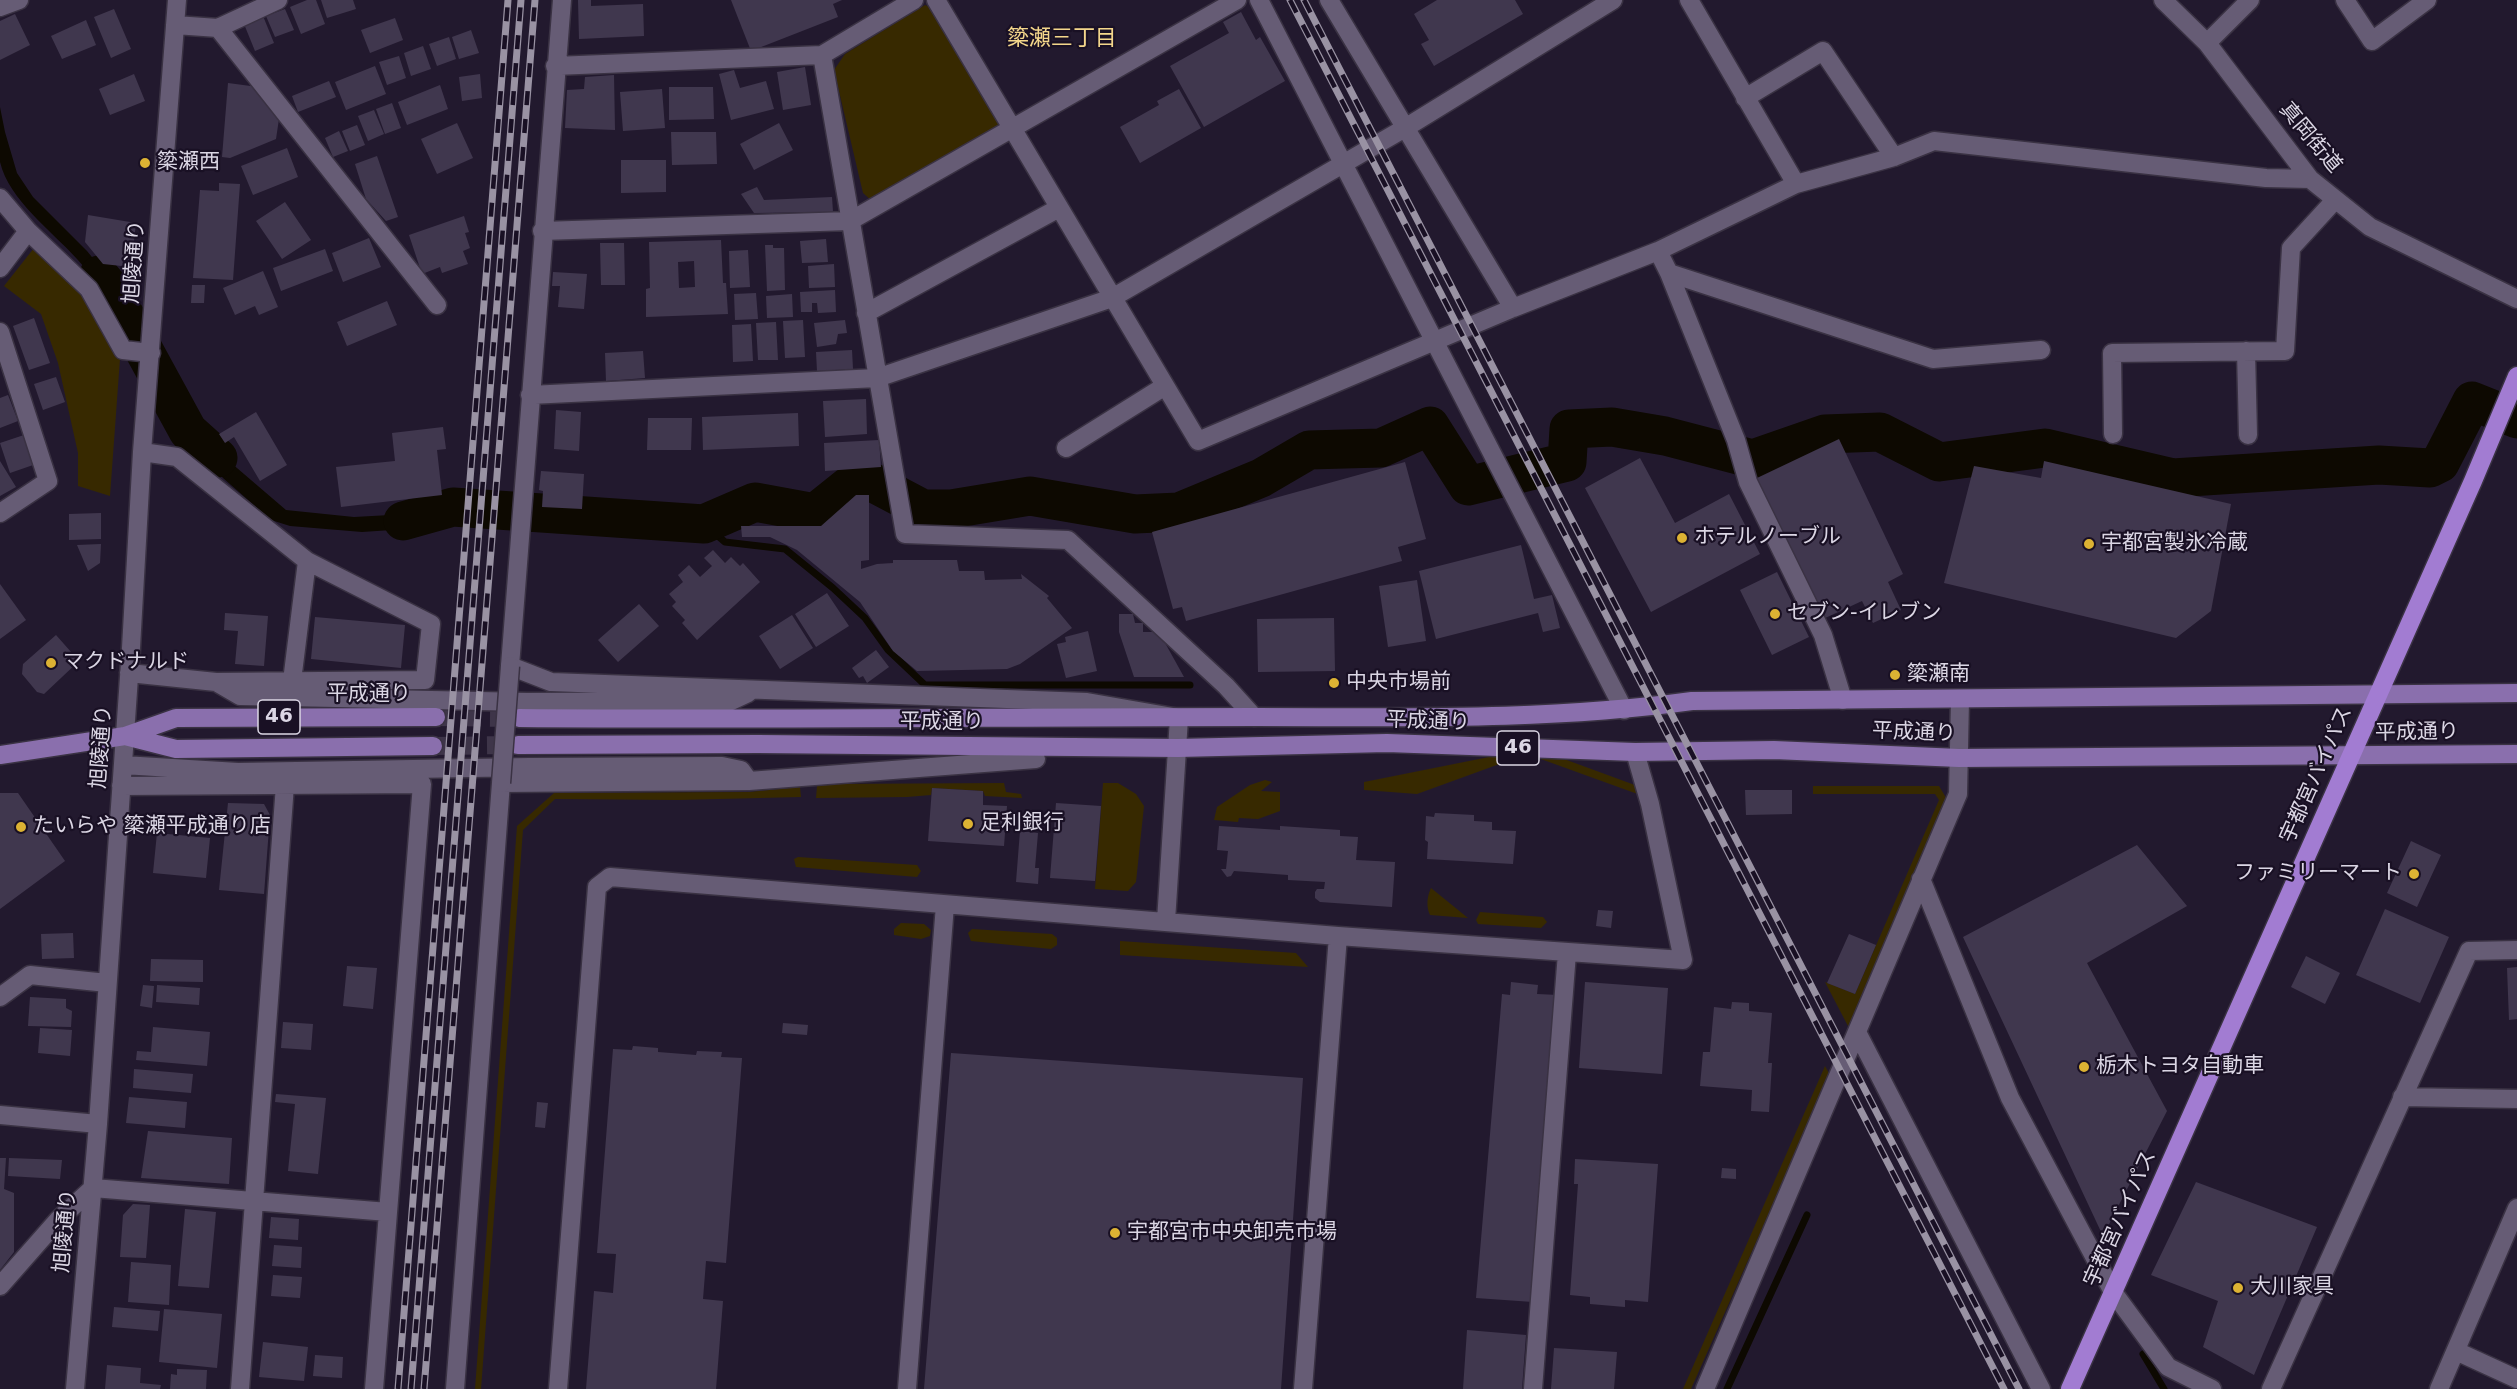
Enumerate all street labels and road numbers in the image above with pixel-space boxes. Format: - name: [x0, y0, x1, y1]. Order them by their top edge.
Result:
- street label: 真岡街道: [2273, 98, 2347, 178]
- street label: 旭陵通り: [120, 219, 150, 305]
- street label: 平成通り: [327, 682, 411, 708]
- road number: 46: [258, 700, 300, 734]
- street label: 宇都宮バイパス: [2276, 703, 2358, 847]
- street label: 旭陵通り: [87, 704, 117, 790]
- street label: 平成通り: [1386, 708, 1470, 736]
- street label: 平成通り: [900, 710, 984, 736]
- street label: 平成通り: [1872, 719, 1956, 747]
- street label: 平成通り: [2375, 720, 2459, 746]
- road number: 46: [1497, 731, 1539, 765]
- street label: 宇都宮バイパス: [2080, 1147, 2162, 1291]
- street label: 旭陵通り: [50, 1188, 82, 1274]

